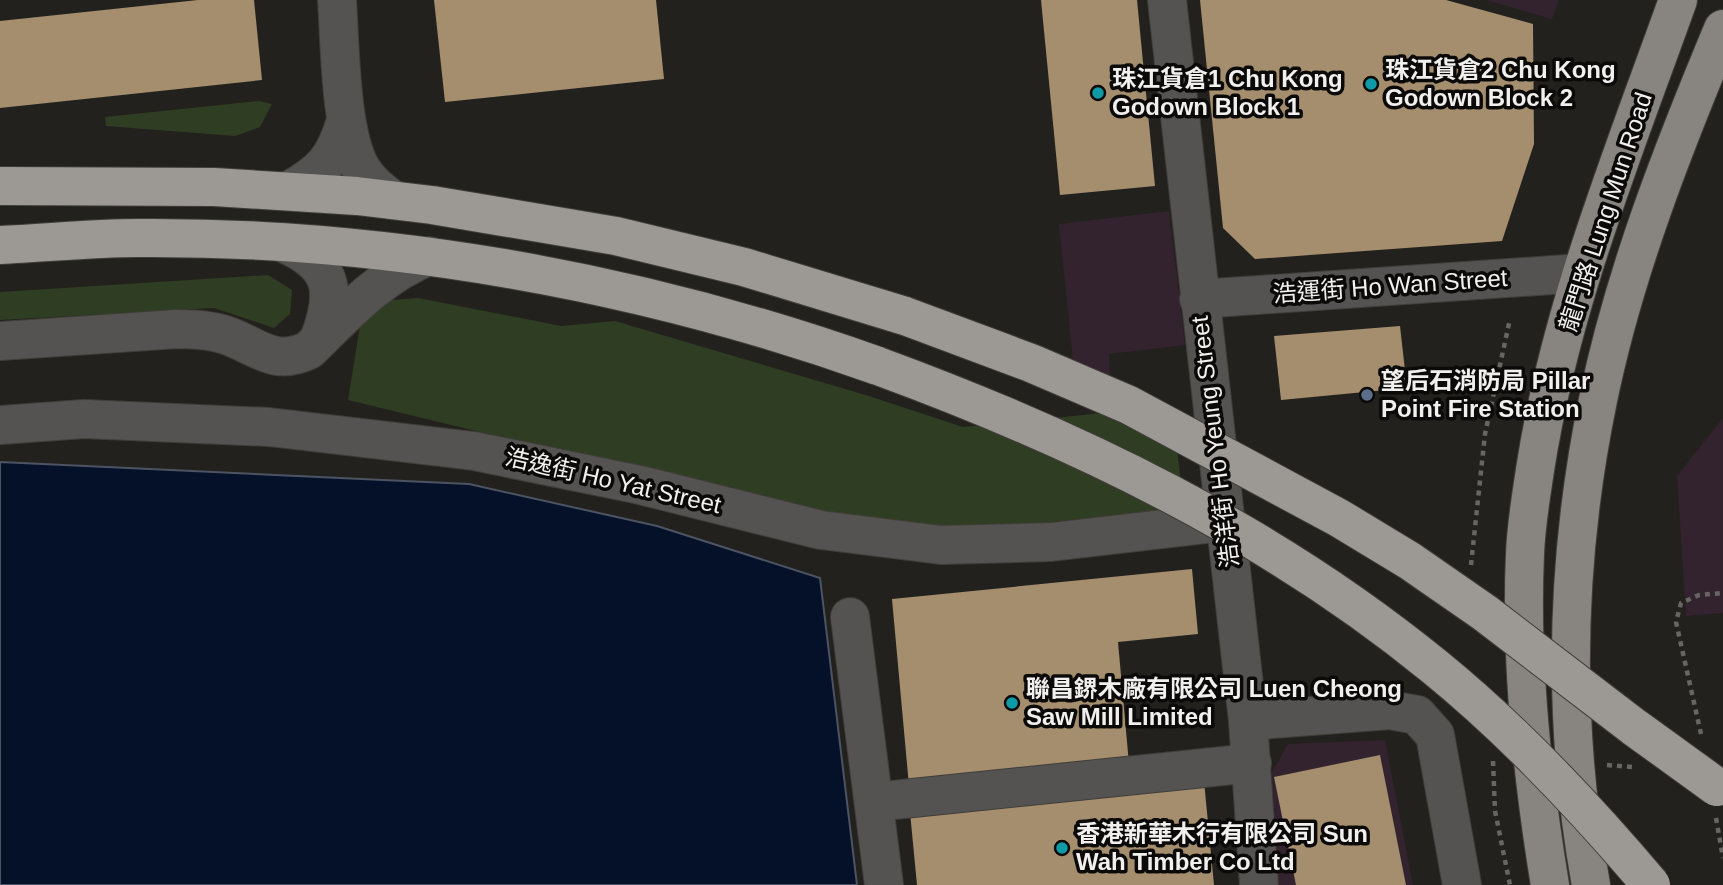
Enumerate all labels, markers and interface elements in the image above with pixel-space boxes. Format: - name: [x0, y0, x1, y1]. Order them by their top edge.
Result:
- place label: 珠江貨倉2 Chu Kong Godown Block 2: [1385, 56, 1616, 111]
- place label: 珠江貨倉1 Chu Kong Godown Block 1: [1112, 65, 1343, 120]
- marker: 珠江貨倉2 Chu Kong Godown Block 2: [1363, 76, 1379, 92]
- marker: 珠江貨倉1 Chu Kong Godown Block 1: [1090, 85, 1106, 101]
- street label: 龍門路 Lung Mun Road: [1554, 89, 1657, 335]
- street label: 浩運街 Ho Wan Street: [1272, 264, 1509, 307]
- street label: 浩洋街 Ho Yeung Street: [1186, 314, 1243, 570]
- place label: 望后石消防局 Pillar Point Fire Station: [1381, 367, 1590, 422]
- marker: 望后石消防局 Pillar Point Fire Station: [1359, 387, 1375, 403]
- street label: 浩逸街 Ho Yat Street: [503, 443, 724, 519]
- place label: 聯昌鎅木廠有限公司 Luen Cheong Saw Mill Limited: [1026, 675, 1402, 730]
- marker: 聯昌鎅木廠有限公司 Luen Cheong Saw Mill Limited: [1004, 695, 1020, 711]
- place label: 香港新華木行有限公司 Sun Wah Timber Co Ltd: [1076, 820, 1368, 875]
- marker: 香港新華木行有限公司 Sun Wah Timber Co Ltd: [1054, 840, 1070, 856]

